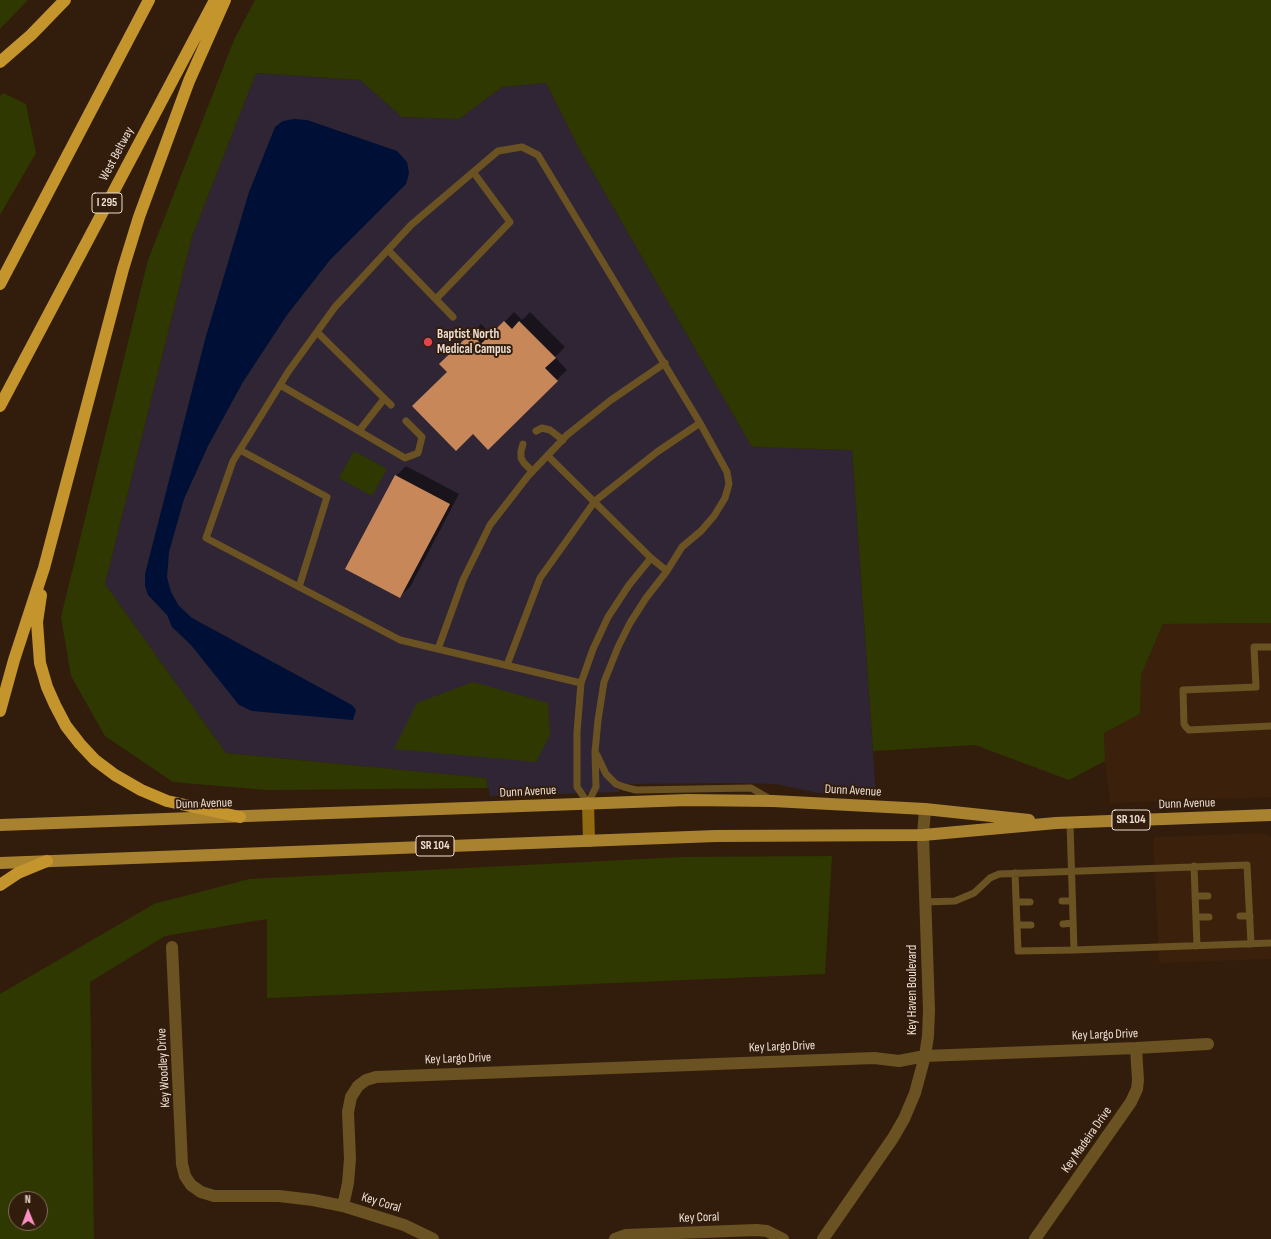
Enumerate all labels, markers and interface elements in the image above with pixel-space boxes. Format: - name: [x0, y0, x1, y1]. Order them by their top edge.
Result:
- street label: West Beltway: [96, 124, 138, 184]
- road number: I 295: [92, 193, 122, 213]
- place label: Baptist North Medical Campus: [437, 327, 511, 358]
- marker: Baptist North Medical Campus: [422, 336, 434, 348]
- street label: Dunn Avenue: [824, 782, 882, 800]
- street label: Dunn Avenue: [499, 783, 557, 801]
- street label: Dunn Avenue: [175, 795, 233, 813]
- street label: Dunn Avenue: [1158, 795, 1216, 813]
- road number: SR 104: [1112, 810, 1150, 830]
- road number: SR 104: [416, 836, 454, 856]
- street label: Key Haven Boulevard: [905, 945, 921, 1035]
- street label: Key Largo Drive: [1072, 1026, 1138, 1044]
- street label: Key Woodley Drive: [154, 1028, 174, 1108]
- street label: Key Largo Drive: [749, 1038, 815, 1056]
- street label: Key Largo Drive: [425, 1050, 491, 1068]
- street label: Key Madeira Drive: [1059, 1104, 1115, 1176]
- street label: Key Coral: [359, 1190, 403, 1216]
- north arrow: [8, 1191, 48, 1231]
- text: N: [25, 1193, 31, 1206]
- street label: Key Coral: [679, 1209, 719, 1227]

